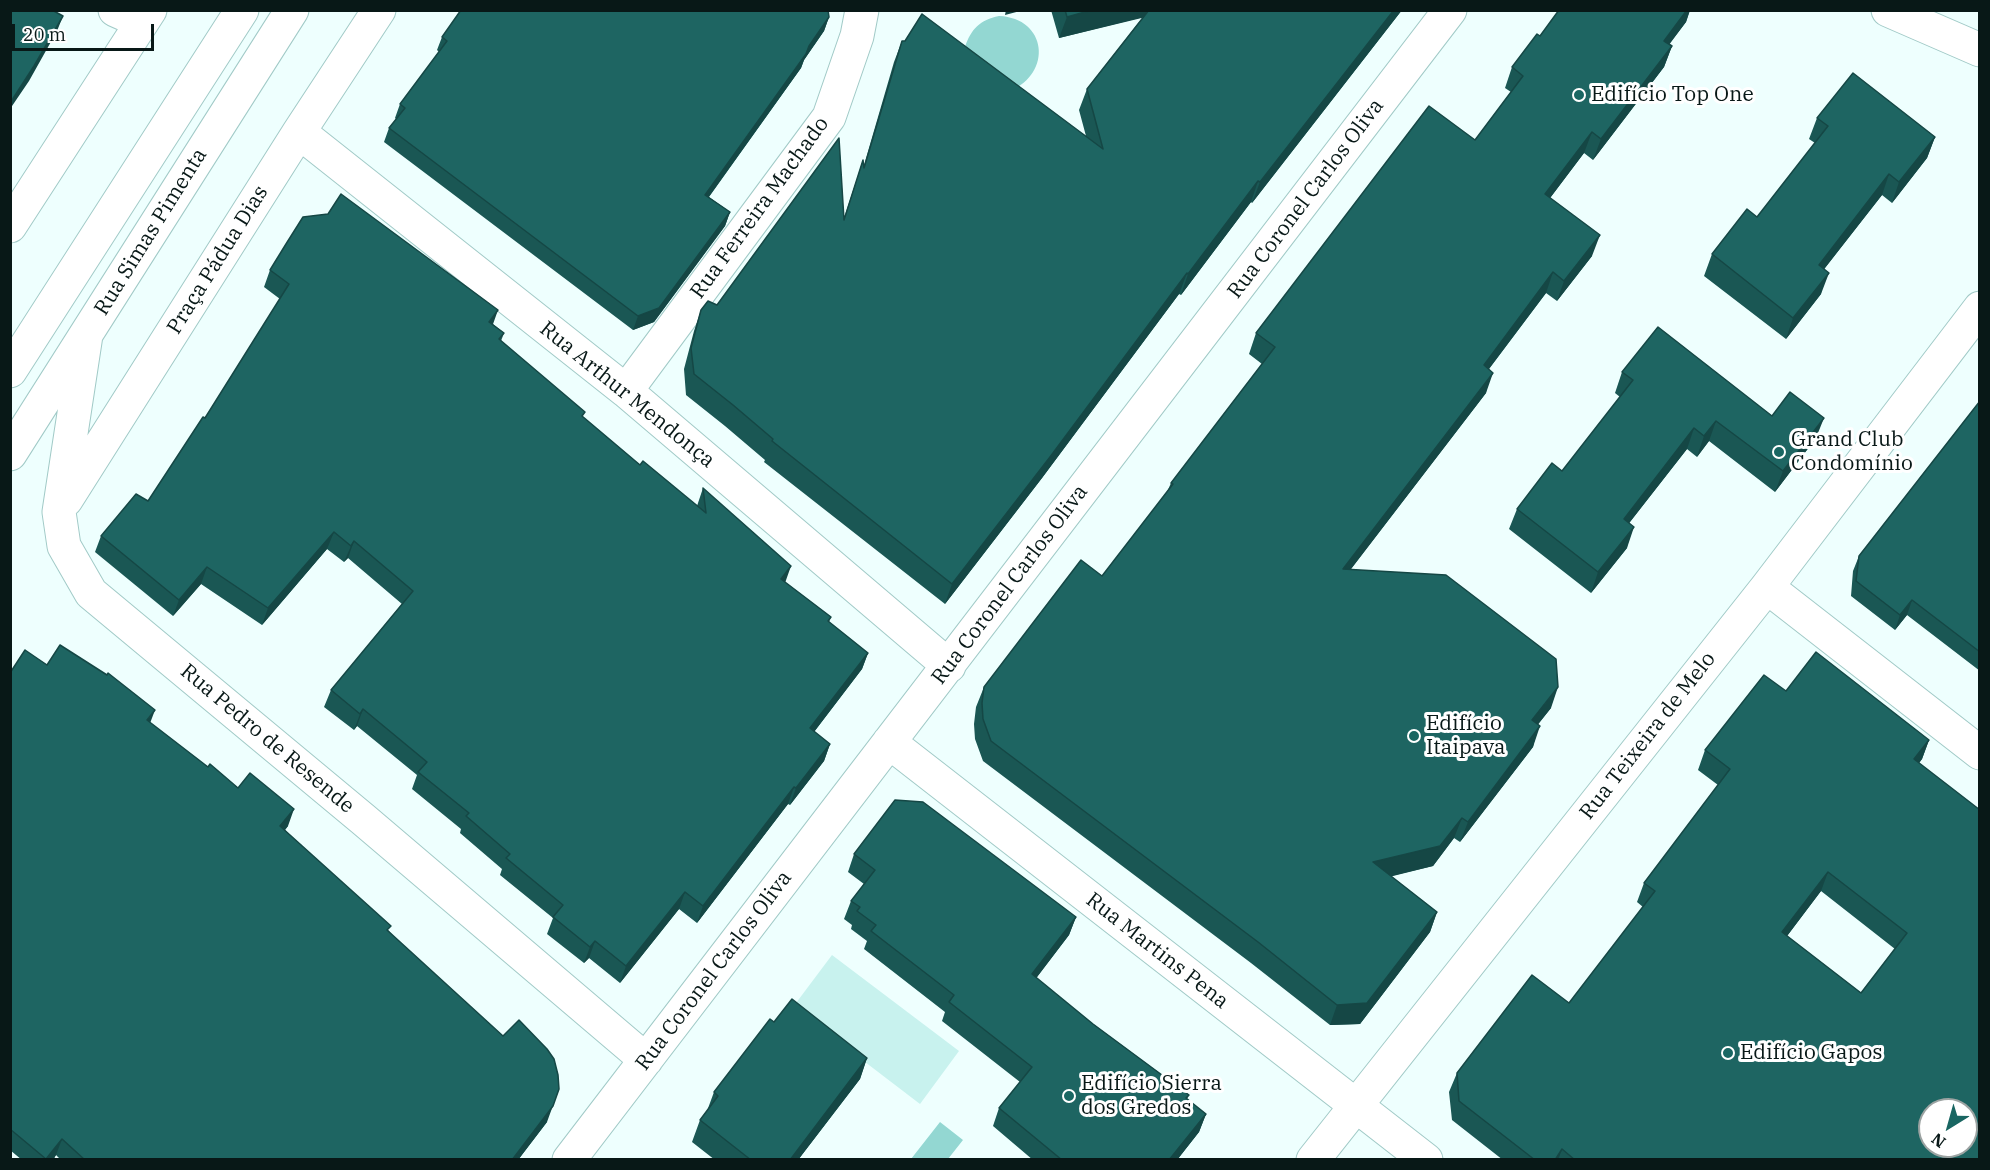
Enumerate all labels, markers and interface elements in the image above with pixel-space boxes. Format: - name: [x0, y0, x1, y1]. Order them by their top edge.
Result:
- scale bar: [15, 12, 158, 50]
- text: 20 m: [23, 23, 66, 46]
- place label: Edifício Top One: [1591, 82, 1754, 108]
- marker: Edifício Top One: [1572, 88, 1586, 102]
- street label: Rua Coronel Carlos Oliva: [1223, 94, 1389, 304]
- street label: Rua Ferreira Machado: [685, 112, 835, 304]
- street label: Rua Simas Pimenta: [89, 144, 213, 320]
- street label: Praça Pádua Dias: [162, 181, 274, 339]
- street label: Rua Arthur Mendonça: [534, 317, 720, 473]
- place label: Grand Club Condomínio: [1791, 427, 1913, 477]
- marker: Grand Club Condomínio: [1772, 445, 1786, 459]
- street label: Rua Coronel Carlos Oliva: [927, 480, 1093, 690]
- street label: Rua Teixeira de Melo: [1575, 647, 1721, 825]
- street label: Rua Pedro de Resende: [175, 659, 359, 819]
- place label: Edifício Itaipava: [1426, 711, 1505, 761]
- marker: Edifício Itaipava: [1407, 729, 1421, 743]
- street label: Rua Coronel Carlos Oliva: [631, 866, 797, 1076]
- street label: Rua Martins Pena: [1081, 887, 1233, 1015]
- place label: Edifício Gapos: [1740, 1040, 1883, 1066]
- marker: Edifício Gapos: [1721, 1046, 1735, 1060]
- place label: Edifício Sierra dos Gredos: [1081, 1071, 1222, 1121]
- marker: Edifício Sierra dos Gredos: [1062, 1089, 1076, 1103]
- north arrow: [1918, 1098, 1978, 1158]
- text: N: [1927, 1129, 1949, 1153]

